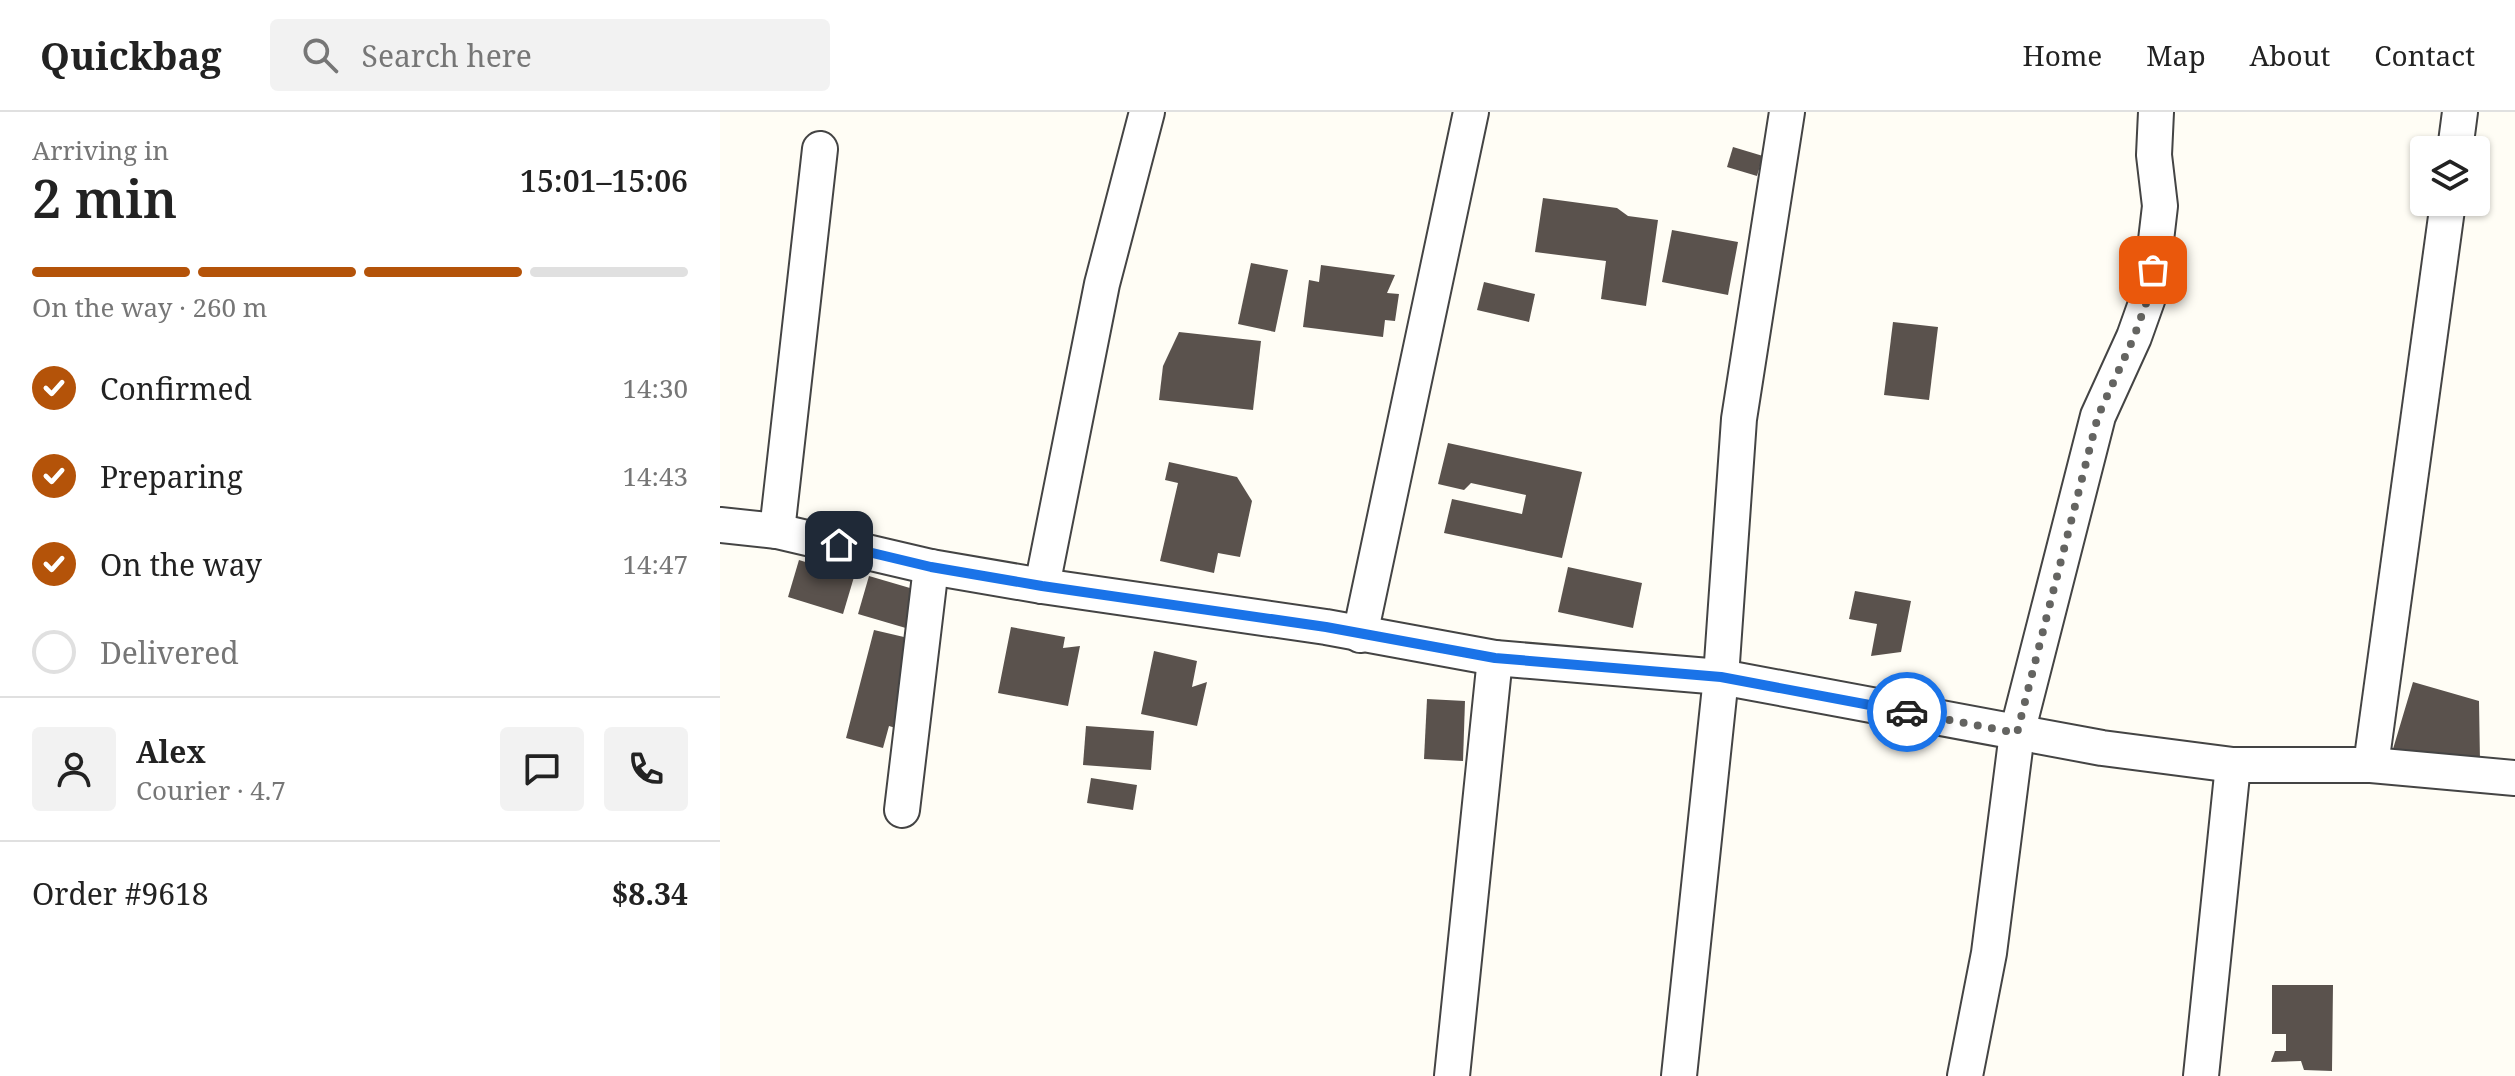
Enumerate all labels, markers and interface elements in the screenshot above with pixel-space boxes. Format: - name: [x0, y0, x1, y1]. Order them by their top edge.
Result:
- search box: [270, 19, 830, 91]
- text: Quickbag: [40, 29, 222, 81]
- icon: search: [298, 33, 342, 77]
- text: Search here: [362, 35, 532, 76]
- text: Home: [2023, 36, 2102, 74]
- text: Map: [2146, 36, 2206, 74]
- text: About: [2250, 36, 2330, 74]
- text: Contact: [2374, 36, 2475, 74]
- text: Arriving in: [32, 132, 169, 168]
- map controls: [2410, 136, 2490, 216]
- button: layers: [2410, 136, 2490, 216]
- text: 15:01–15:06: [520, 160, 688, 201]
- text: 2 min: [32, 162, 177, 233]
- pin: [2119, 236, 2187, 304]
- icon: bag: [2131, 248, 2175, 292]
- text: On the way · 260 m: [32, 289, 267, 325]
- icon: check: [32, 366, 76, 410]
- text: Confirmed: [100, 368, 252, 409]
- text: 14:30: [622, 370, 688, 406]
- icon: check: [32, 454, 76, 498]
- text: Preparing: [100, 456, 243, 497]
- text: 14:43: [622, 458, 688, 494]
- pin: [805, 511, 873, 579]
- icon: home: [817, 523, 861, 567]
- icon: check: [32, 542, 76, 586]
- text: On the way: [100, 544, 262, 585]
- text: 14:47: [622, 546, 688, 582]
- text: Delivered: [100, 632, 239, 673]
- courier: [1867, 672, 1947, 752]
- icon: car: [1885, 690, 1929, 734]
- button: person: [32, 727, 116, 811]
- button: chat: [500, 727, 584, 811]
- button: phone: [604, 727, 688, 811]
- text: Alex: [136, 731, 206, 772]
- text: Courier · 4.7: [136, 772, 286, 808]
- text: Order #9618: [32, 873, 209, 914]
- text: $8.34: [611, 873, 688, 914]

